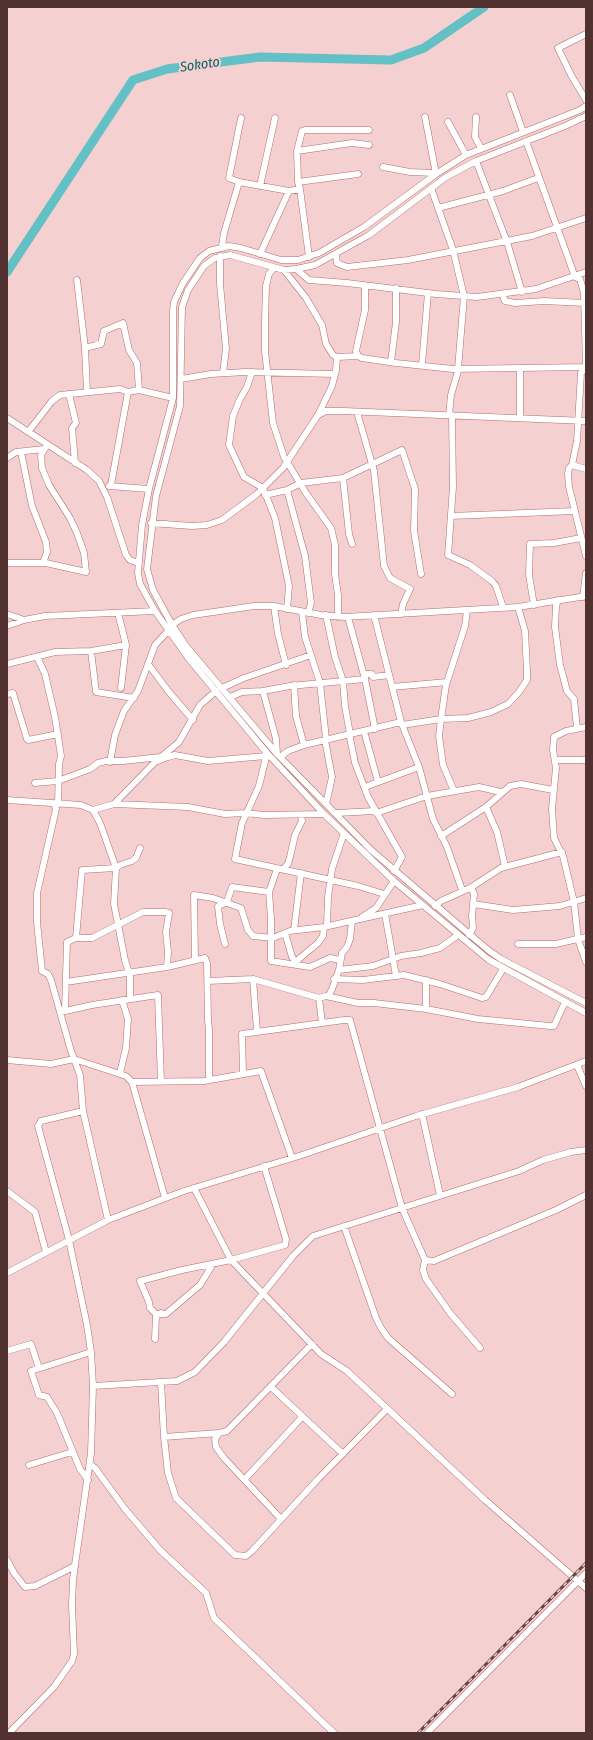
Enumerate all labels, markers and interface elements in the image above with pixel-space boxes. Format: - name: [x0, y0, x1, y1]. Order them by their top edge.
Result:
- water label: Sokoto: [179, 54, 221, 76]

